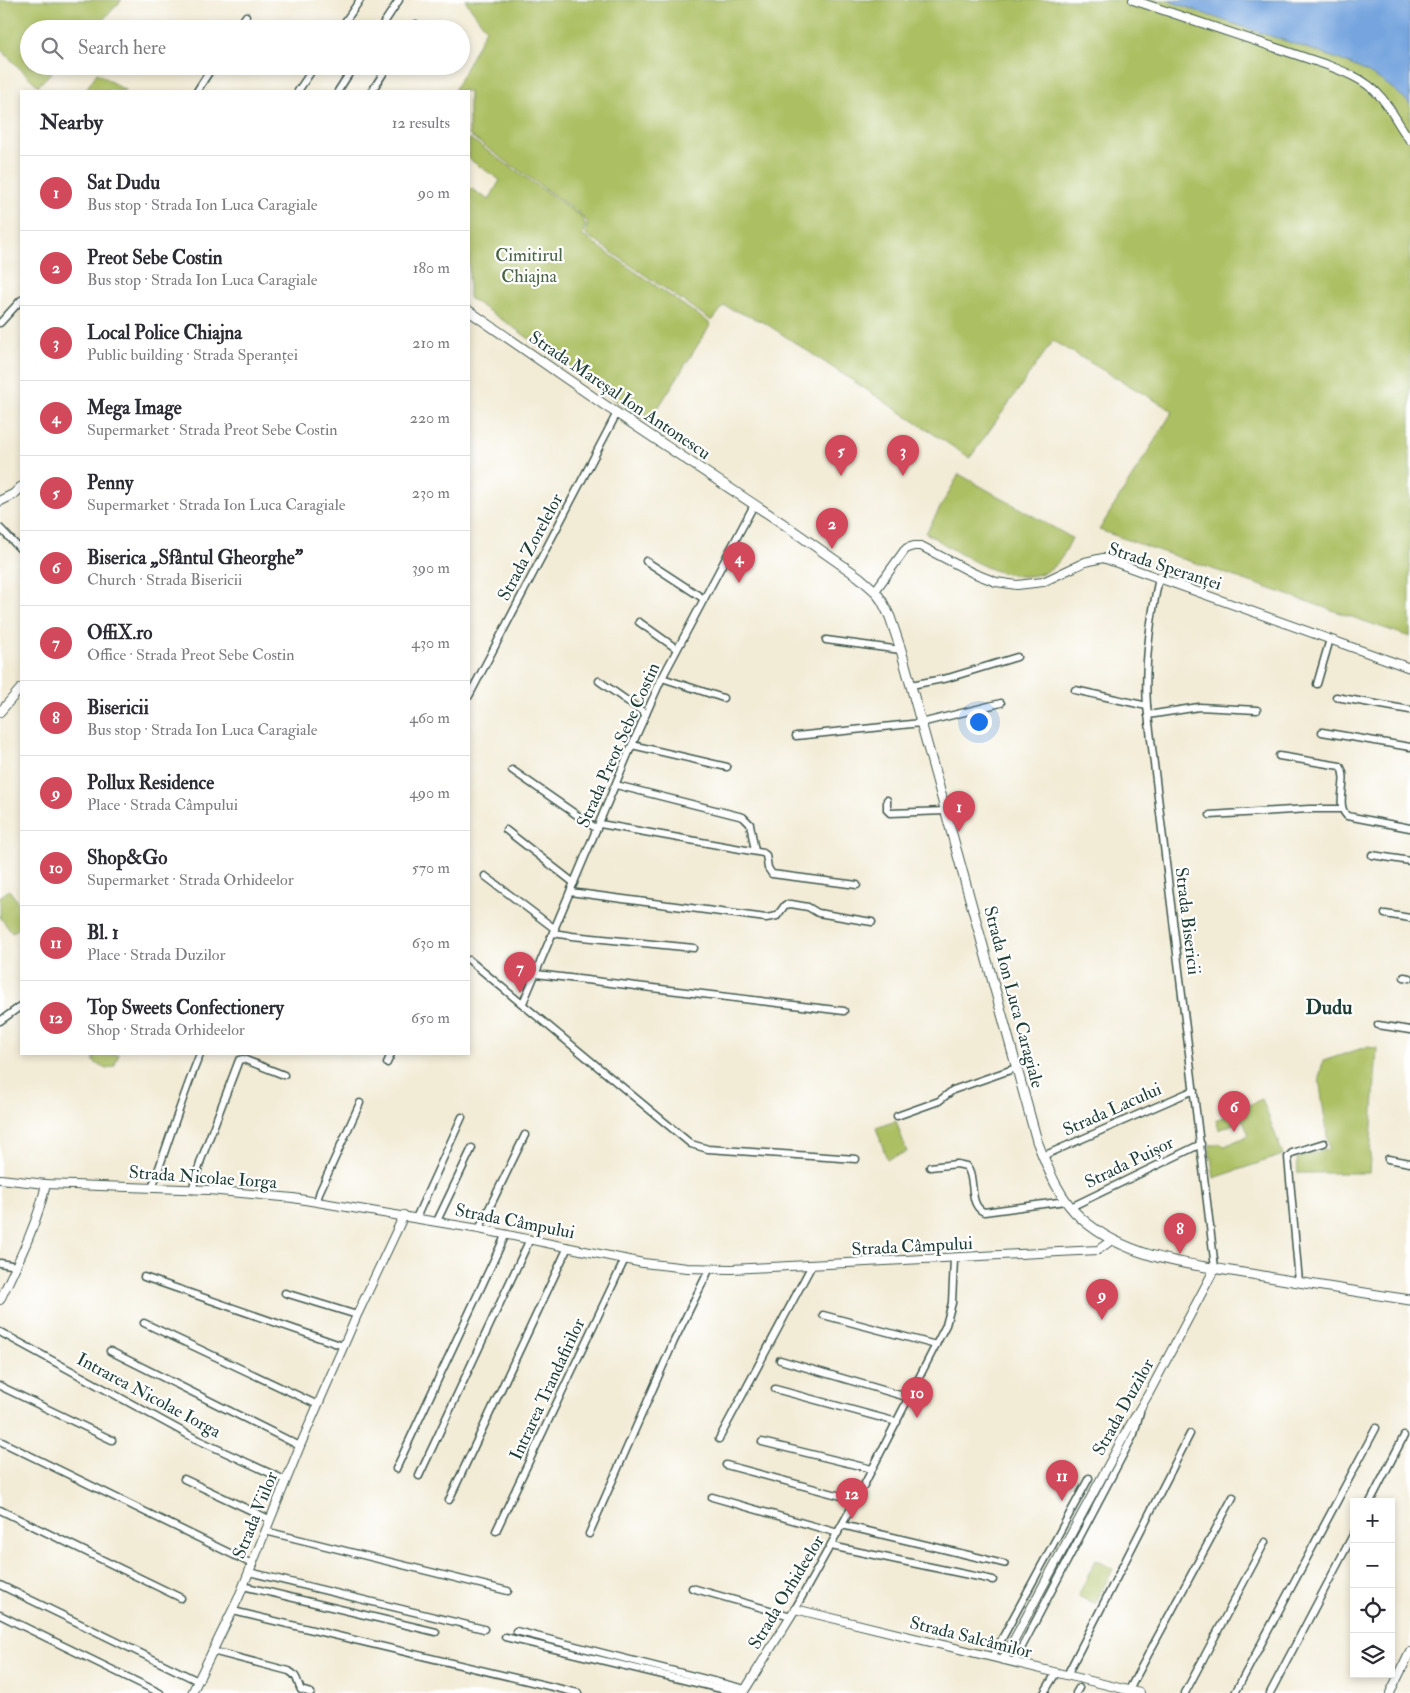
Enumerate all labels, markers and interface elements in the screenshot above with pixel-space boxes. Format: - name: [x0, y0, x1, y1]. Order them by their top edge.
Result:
- search box: [20, 20, 470, 75]
- icon: search: [38, 34, 66, 62]
- text: Search here: [78, 36, 166, 60]
- text: Nearby: [40, 109, 103, 136]
- text: 12 results: [392, 113, 450, 133]
- text: Sat Dudu: [87, 171, 160, 195]
- text: 1: [53, 183, 59, 203]
- text: 90 m: [418, 183, 450, 203]
- text: Bus stop · Strada Ion Luca Caragiale: [87, 195, 317, 215]
- park label: Cimitirul Chiajna: [495, 244, 563, 288]
- text: Preot Sebe Costin: [87, 246, 223, 270]
- text: 2: [52, 258, 60, 278]
- text: 180 m: [413, 258, 450, 278]
- text: Bus stop · Strada Ion Luca Caragiale: [87, 270, 317, 290]
- text: Local Police Chiajna: [87, 321, 242, 345]
- street label: Strada Mareșal Ion Antonescu: [524, 326, 715, 465]
- text: 3: [53, 333, 59, 353]
- text: 210 m: [412, 333, 450, 353]
- text: Public building · Strada Speranței: [87, 345, 298, 365]
- text: Mega Image: [87, 396, 182, 420]
- text: 4: [52, 408, 60, 428]
- text: 220 m: [410, 408, 450, 428]
- text: Supermarket · Strada Preot Sebe Costin: [87, 420, 338, 440]
- pin: 5: [825, 435, 857, 476]
- pin: 3: [887, 435, 919, 476]
- text: Penny: [87, 471, 133, 495]
- text: 5: [52, 483, 60, 503]
- text: 230 m: [412, 483, 450, 503]
- street label: Strada Zorelelor: [493, 489, 569, 605]
- text: Supermarket · Strada Ion Luca Caragiale: [87, 495, 345, 515]
- pin: 2: [816, 508, 848, 549]
- street label: Strada Speranței: [1105, 537, 1225, 596]
- pin: 4: [723, 542, 755, 583]
- text: Biserica „Sfântul Gheorghe”: [87, 546, 303, 570]
- text: 6: [52, 558, 60, 578]
- text: 390 m: [412, 558, 450, 578]
- text: Church · Strada Bisericii: [87, 570, 242, 590]
- text: OffiX.ro: [87, 621, 152, 645]
- text: 7: [52, 633, 60, 653]
- text: 430 m: [411, 633, 450, 653]
- text: Office · Strada Preot Sebe Costin: [87, 645, 295, 665]
- street label: Strada Preot Sebe Costin: [572, 659, 665, 831]
- text: Bisericii: [87, 696, 149, 720]
- text: 8: [52, 708, 60, 728]
- text: 460 m: [409, 708, 450, 728]
- your location: [966, 709, 992, 735]
- text: Bus stop · Strada Ion Luca Caragiale: [87, 720, 317, 740]
- text: Pollux Residence: [87, 771, 214, 795]
- text: 9: [52, 783, 60, 803]
- text: 490 m: [409, 783, 450, 803]
- pin: 1: [943, 791, 975, 832]
- text: Place · Strada Câmpului: [87, 795, 238, 815]
- text: Shop&Go: [87, 846, 167, 870]
- text: 10: [49, 858, 63, 878]
- text: 570 m: [412, 858, 450, 878]
- street label: Strada Bisericii: [1169, 866, 1206, 976]
- text: Supermarket · Strada Orhideelor: [87, 870, 294, 890]
- street label: Strada Ion Luca Caragiale: [978, 904, 1049, 1091]
- text: Bl. 1: [87, 921, 119, 945]
- text: 11: [50, 933, 62, 953]
- text: 630 m: [412, 933, 450, 953]
- text: Place · Strada Duzilor: [87, 945, 226, 965]
- pin: 7: [504, 952, 536, 993]
- district label: Dudu: [1306, 995, 1353, 1020]
- text: Top Sweets Confectionery: [87, 996, 284, 1020]
- text: 12: [49, 1008, 63, 1028]
- text: 650 m: [411, 1008, 450, 1028]
- text: Shop · Strada Orhideelor: [87, 1020, 245, 1040]
- street label: Strada Lacului: [1059, 1077, 1165, 1141]
- pin: 6: [1218, 1091, 1250, 1132]
- street label: Strada Puișor: [1081, 1131, 1178, 1194]
- street label: Strada Nicolae Iorga: [128, 1161, 278, 1194]
- street label: Strada Câmpului: [453, 1199, 577, 1244]
- pin: 8: [1164, 1213, 1196, 1254]
- street label: Strada Câmpului: [851, 1232, 973, 1261]
- pin: 9: [1086, 1279, 1118, 1320]
- street label: Intrarea Trandafirilor: [504, 1314, 591, 1464]
- street label: Intrarea Nicolae Iorga: [73, 1348, 225, 1443]
- street label: Strada Duzilor: [1087, 1354, 1160, 1460]
- pin: 10: [901, 1377, 933, 1418]
- pin: 11: [1046, 1460, 1078, 1501]
- street label: Strada Viilor: [228, 1468, 283, 1562]
- pin: 12: [836, 1478, 868, 1519]
- map controls: [1350, 1498, 1395, 1678]
- button: +: [1350, 1498, 1395, 1543]
- street label: Strada Orhideelor: [743, 1531, 830, 1654]
- button: −: [1350, 1543, 1395, 1588]
- button: locate: [1350, 1588, 1395, 1633]
- street label: Strada Salcâmilor: [907, 1611, 1035, 1664]
- button: layers: [1350, 1633, 1395, 1678]

